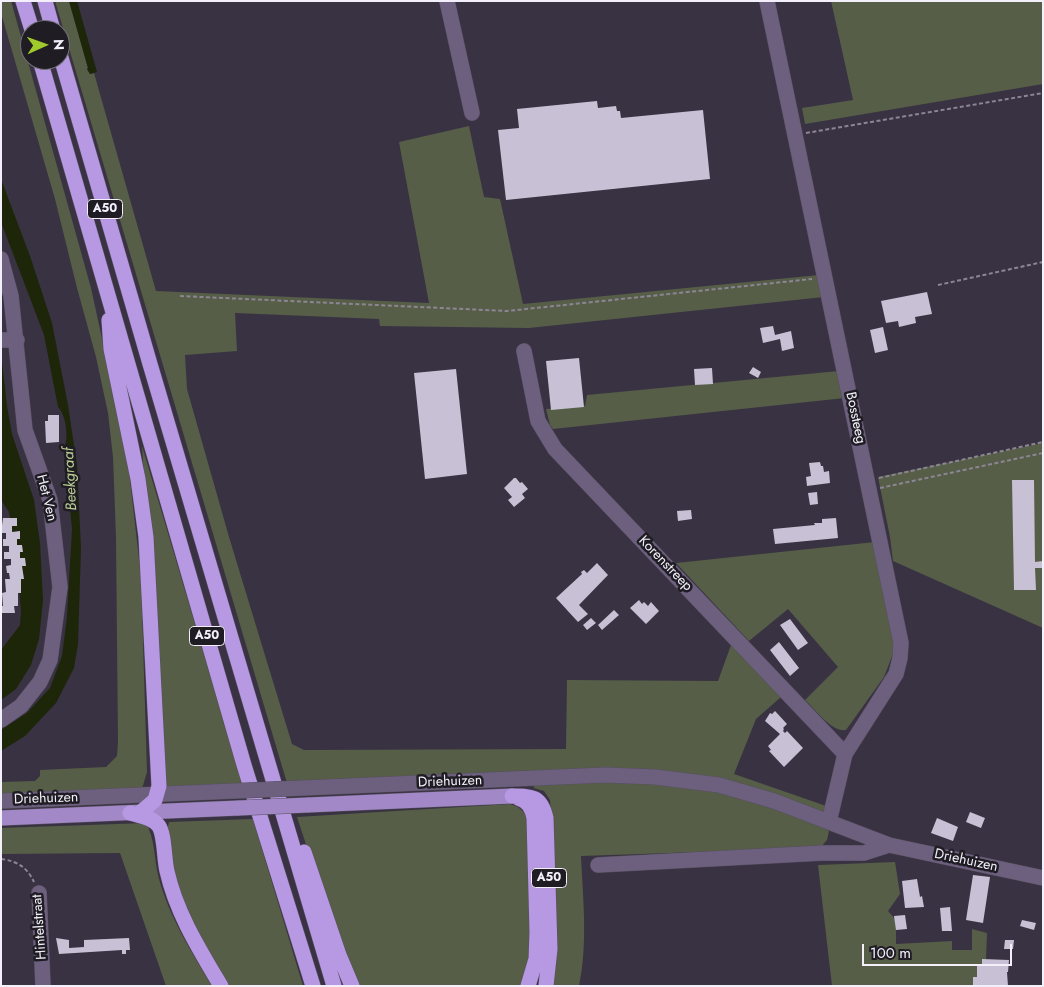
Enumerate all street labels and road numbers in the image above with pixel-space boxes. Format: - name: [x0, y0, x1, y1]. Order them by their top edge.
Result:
- road number: A50: [88, 200, 122, 218]
- street label: Bossteeg: [841, 391, 869, 445]
- street label: Het Ven: [32, 473, 60, 523]
- street label: Korenstreep: [635, 533, 695, 595]
- road number: A50: [190, 626, 224, 646]
- street label: Driehuizen: [418, 772, 482, 792]
- street label: Driehuizen: [14, 789, 78, 809]
- street label: Driehuizen: [933, 846, 999, 876]
- road number: A50: [532, 868, 566, 888]
- street label: Hintelstraat: [29, 894, 51, 960]

